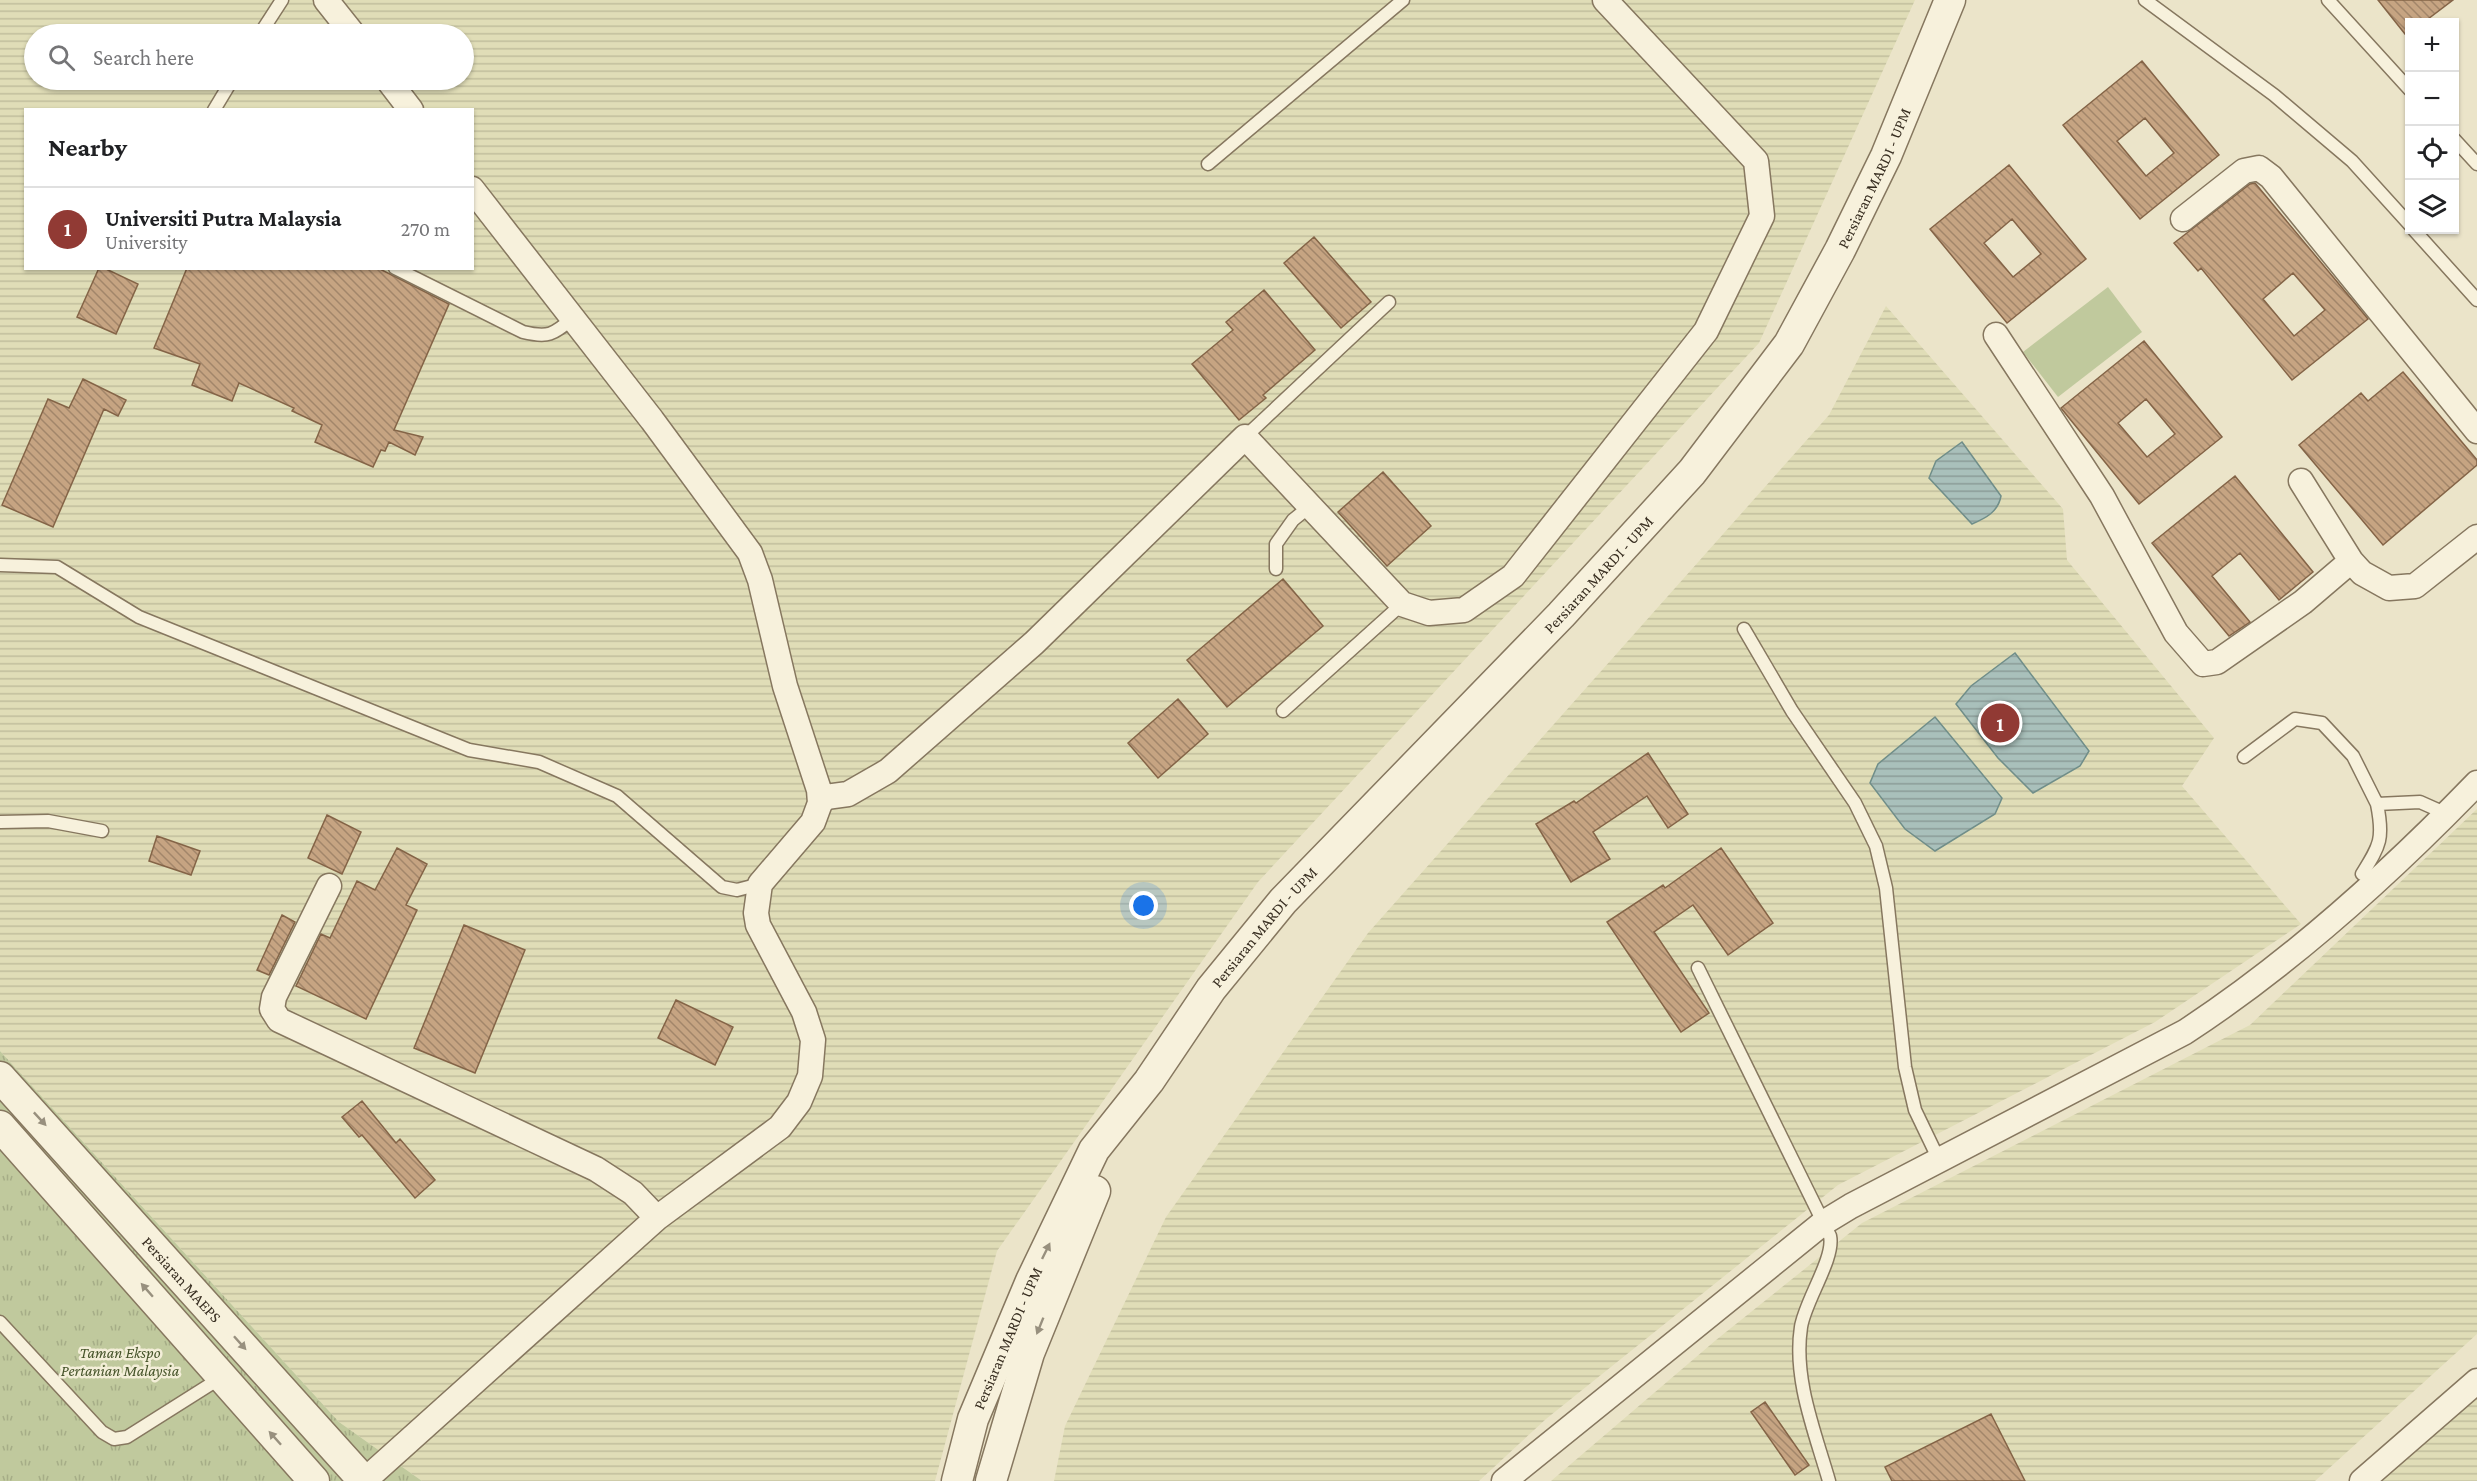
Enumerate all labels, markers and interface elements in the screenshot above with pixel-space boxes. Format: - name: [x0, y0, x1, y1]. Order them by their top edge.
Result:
- map controls: [2405, 18, 2459, 234]
- button: +: [2405, 18, 2459, 72]
- search box: [24, 24, 474, 90]
- icon: search: [45, 41, 78, 74]
- text: Search here: [93, 45, 194, 70]
- button: −: [2405, 72, 2459, 126]
- street label: Persiaran MARDI - UPM: [1834, 105, 1913, 251]
- button: locate: [2405, 126, 2459, 180]
- text: Nearby: [48, 133, 127, 162]
- button: layers: [2405, 180, 2459, 234]
- text: Universiti Putra Malaysia: [105, 206, 342, 231]
- text: 1: [64, 218, 71, 240]
- text: 270 m: [401, 218, 450, 240]
- text: University: [105, 231, 188, 253]
- street label: Persiaran MARDI - UPM: [1540, 512, 1656, 636]
- pin: 1: [1980, 700, 2020, 746]
- street label: Persiaran MARDI - UPM: [1208, 863, 1320, 990]
- your location: [1129, 891, 1158, 920]
- one-way arrow: [33, 1112, 47, 1127]
- street label: Persiaran MAEPS: [139, 1233, 225, 1325]
- one-way arrow: [1041, 1242, 1050, 1259]
- street label: Persiaran MARDI - UPM: [970, 1264, 1045, 1412]
- one-way arrow: [140, 1283, 154, 1298]
- one-way arrow: [1035, 1317, 1044, 1335]
- one-way arrow: [233, 1335, 246, 1350]
- park label: Taman Ekspo Pertanian Malaysia: [61, 1344, 180, 1380]
- one-way arrow: [268, 1430, 282, 1445]

